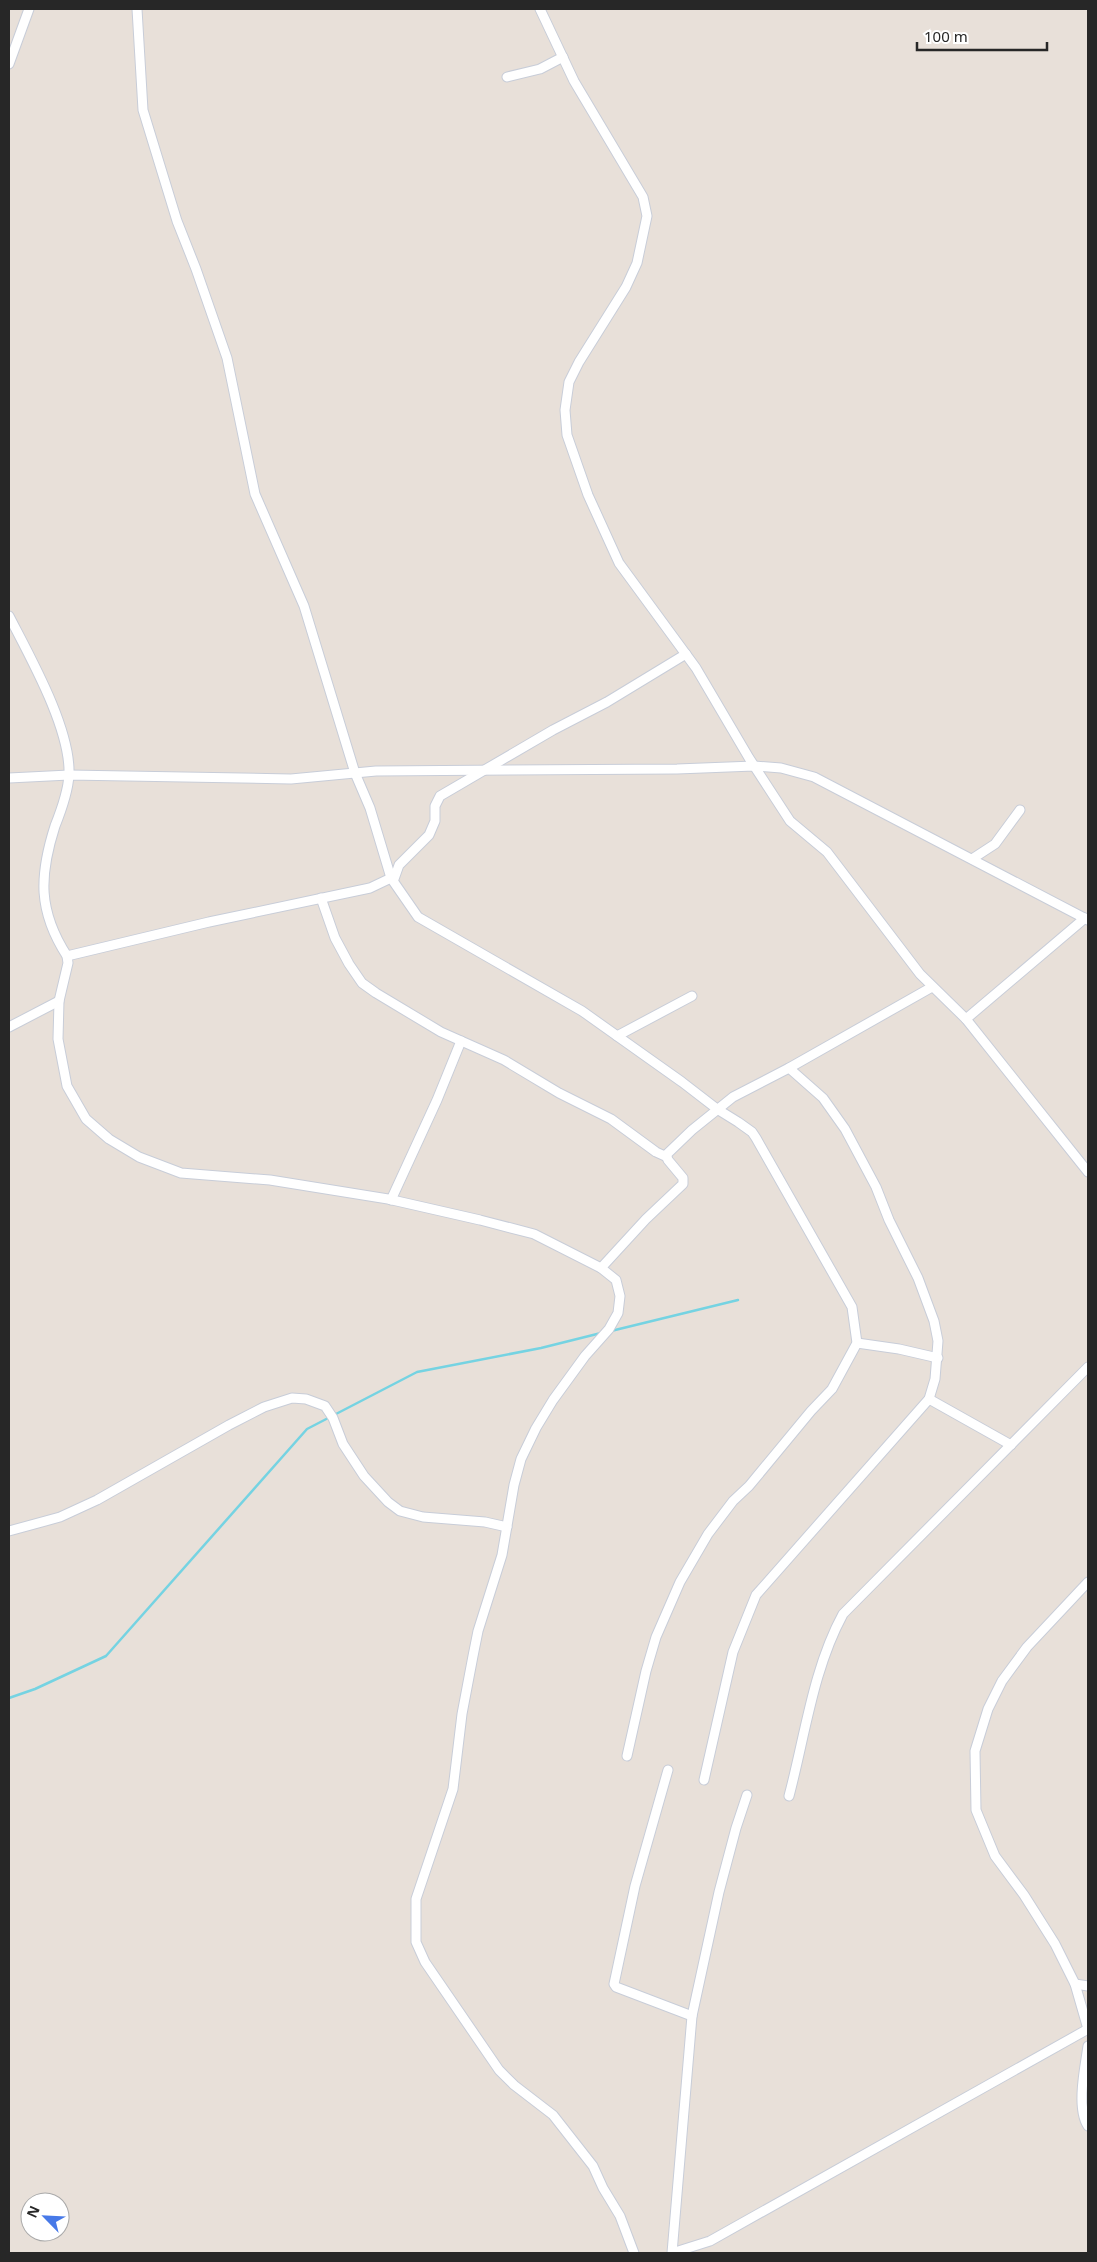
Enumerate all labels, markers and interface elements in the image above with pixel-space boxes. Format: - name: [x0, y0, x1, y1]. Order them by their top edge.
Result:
- scale bar: [917, 20, 1047, 52]
- text: 100 m: [924, 26, 968, 46]
- north arrow: [20, 2192, 70, 2242]
- text: N: [22, 2202, 44, 2221]

